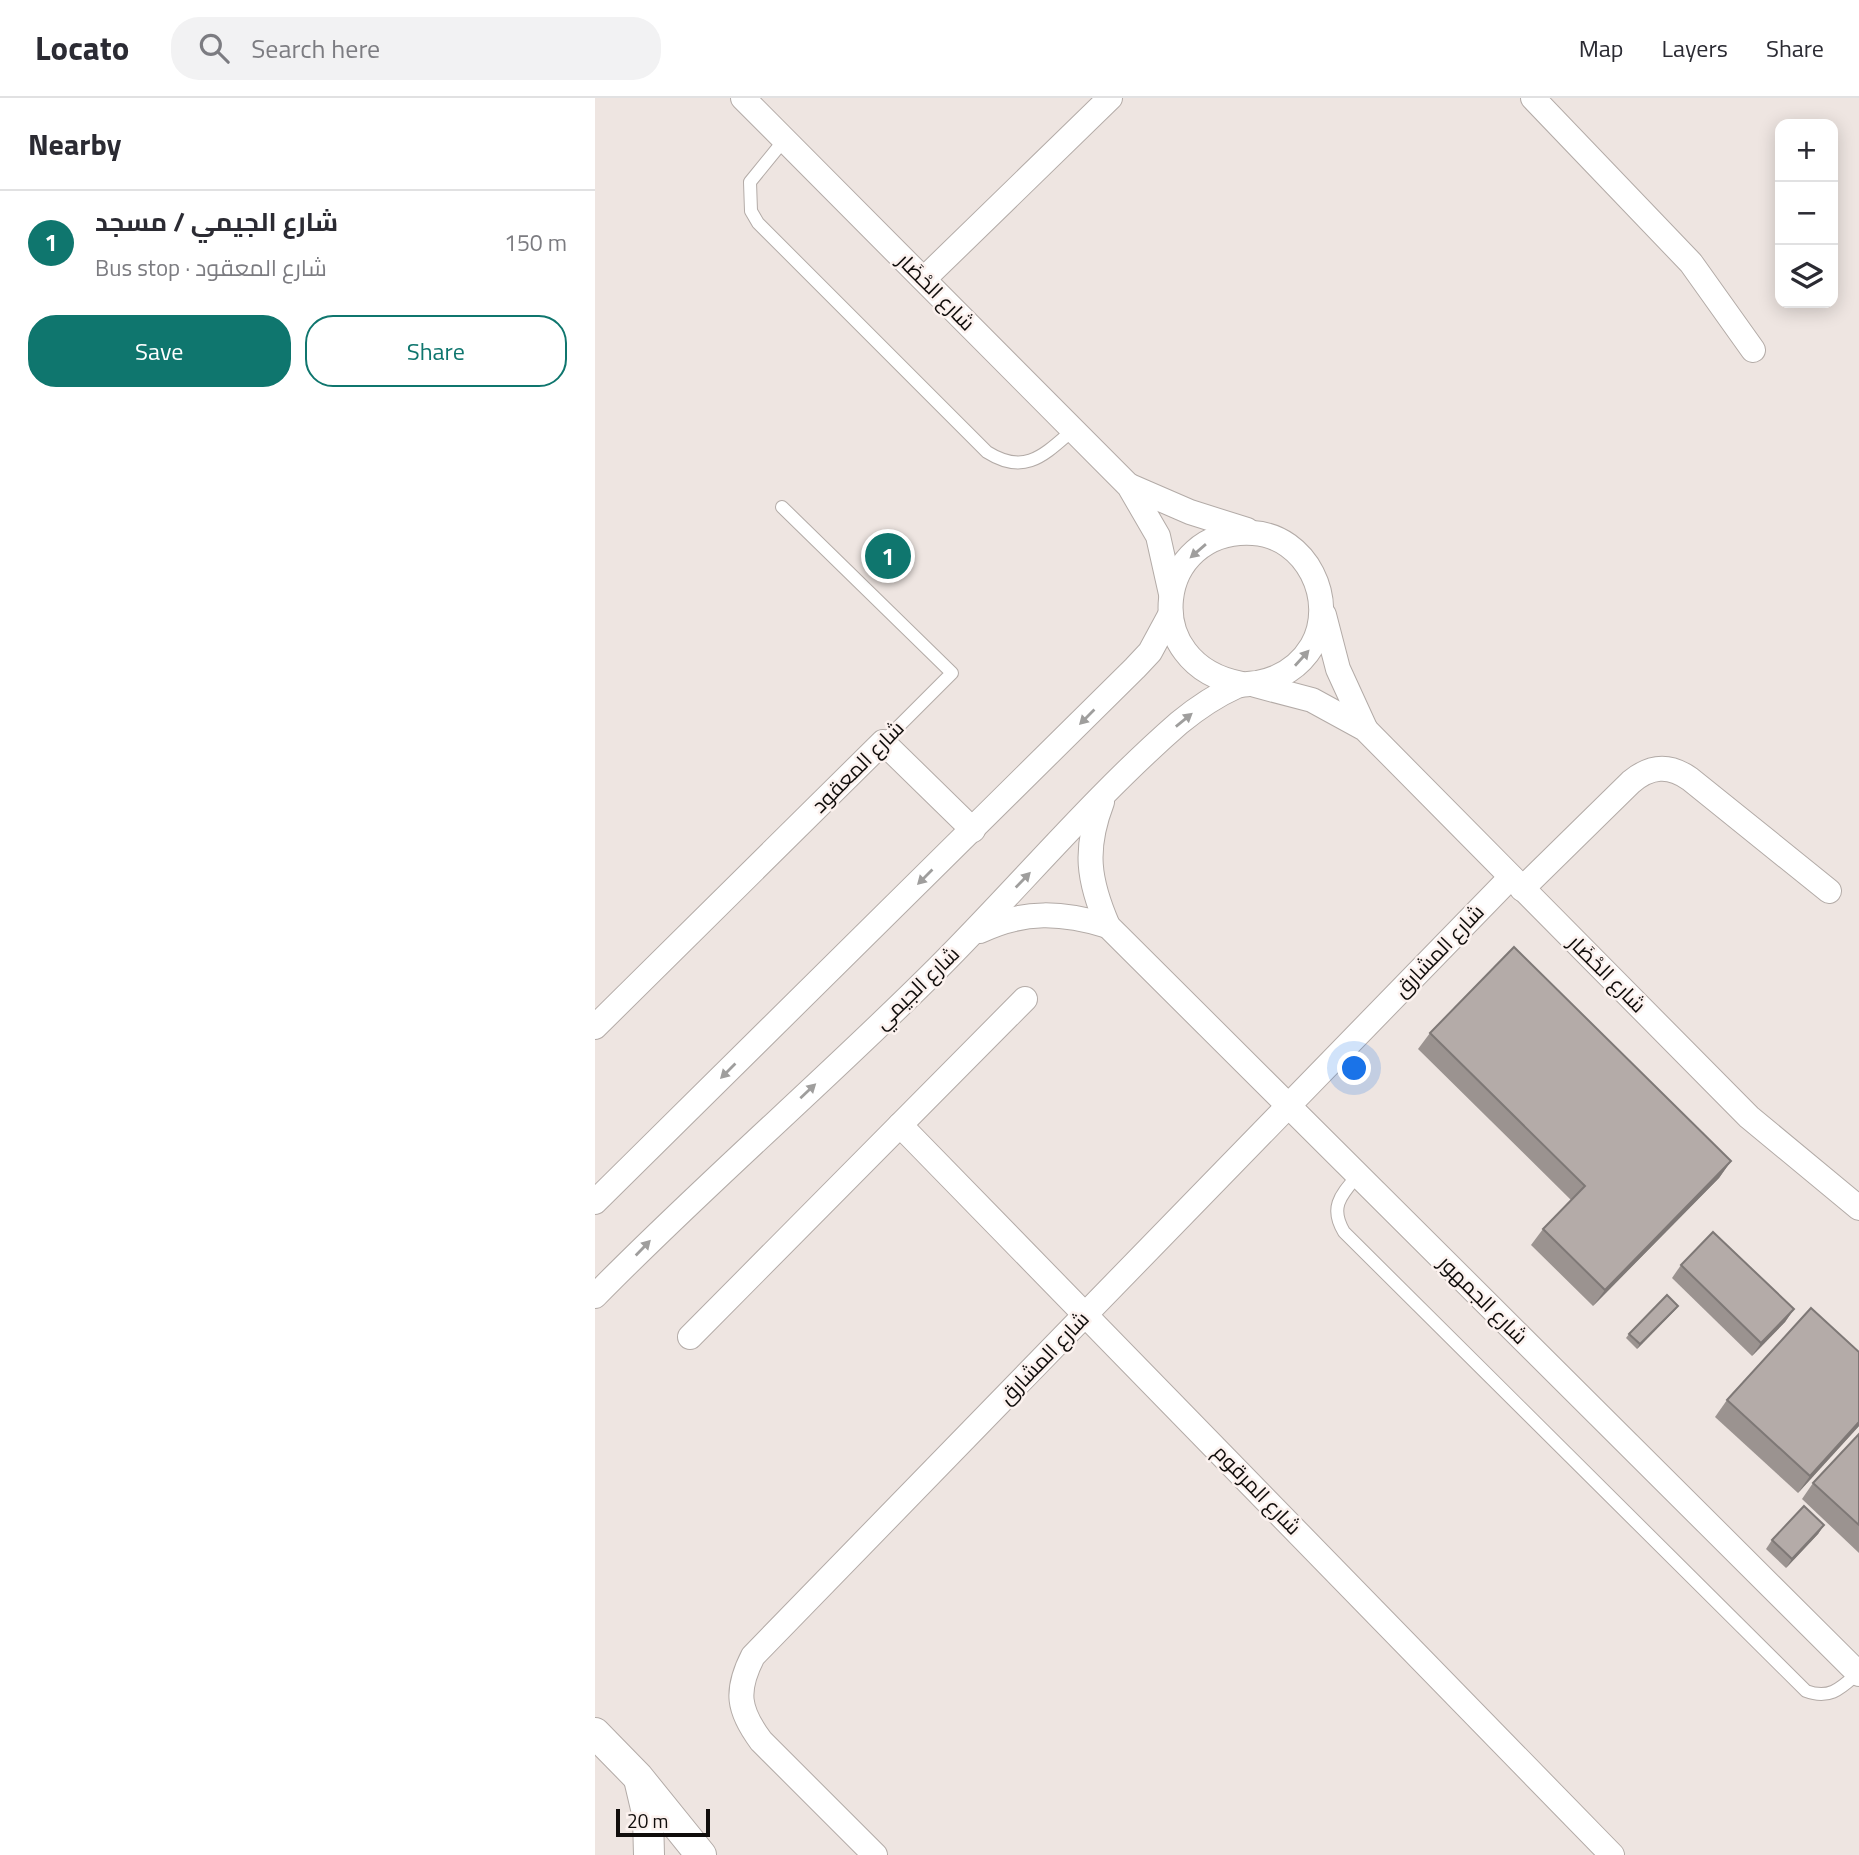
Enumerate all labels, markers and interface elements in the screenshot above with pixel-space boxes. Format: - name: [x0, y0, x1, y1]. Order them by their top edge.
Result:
- search box: [171, 17, 661, 80]
- text: Locato: [35, 23, 129, 73]
- icon: search: [195, 29, 233, 67]
- text: Search here: [251, 29, 380, 68]
- text: Map: [1579, 30, 1624, 66]
- text: Layers: [1662, 30, 1728, 66]
- text: Share: [1766, 30, 1824, 66]
- map controls: [1775, 119, 1838, 308]
- button: +: [1775, 119, 1838, 182]
- text: Nearby: [28, 121, 121, 167]
- button: −: [1775, 182, 1838, 245]
- text: شارع الجيمي / مسجد: [95, 202, 338, 241]
- text: 1: [45, 225, 57, 260]
- text: 150 m: [504, 225, 567, 260]
- street label: شارع الحْضَار: [890, 244, 983, 338]
- button: layers: [1775, 245, 1838, 308]
- text: Bus stop · شارع المعقود: [95, 250, 327, 285]
- button: Save: [28, 315, 291, 387]
- button: Share: [305, 315, 567, 387]
- pin: 1: [865, 530, 911, 582]
- one-way arrow: [1189, 543, 1207, 559]
- one-way arrow: [1294, 649, 1310, 667]
- one-way arrow: [1078, 708, 1095, 725]
- street label: شارع المعقود: [804, 713, 911, 820]
- one-way arrow: [1176, 713, 1193, 728]
- one-way arrow: [917, 868, 934, 884]
- one-way arrow: [1014, 872, 1030, 889]
- street label: شارع المشارق: [1386, 896, 1491, 1004]
- street label: شارع الحْضَار: [1561, 926, 1654, 1020]
- street label: شارع الجيمي: [866, 938, 967, 1037]
- your location: [1337, 1051, 1371, 1085]
- one-way arrow: [720, 1062, 737, 1078]
- one-way arrow: [799, 1084, 816, 1100]
- one-way arrow: [634, 1239, 651, 1256]
- street label: شارع الجمهور: [1431, 1247, 1536, 1351]
- street label: شارع المشارق: [991, 1303, 1096, 1411]
- street label: شارع المرقوم: [1206, 1437, 1309, 1542]
- scale bar: [616, 1806, 711, 1838]
- text: 20 m: [627, 1806, 668, 1835]

